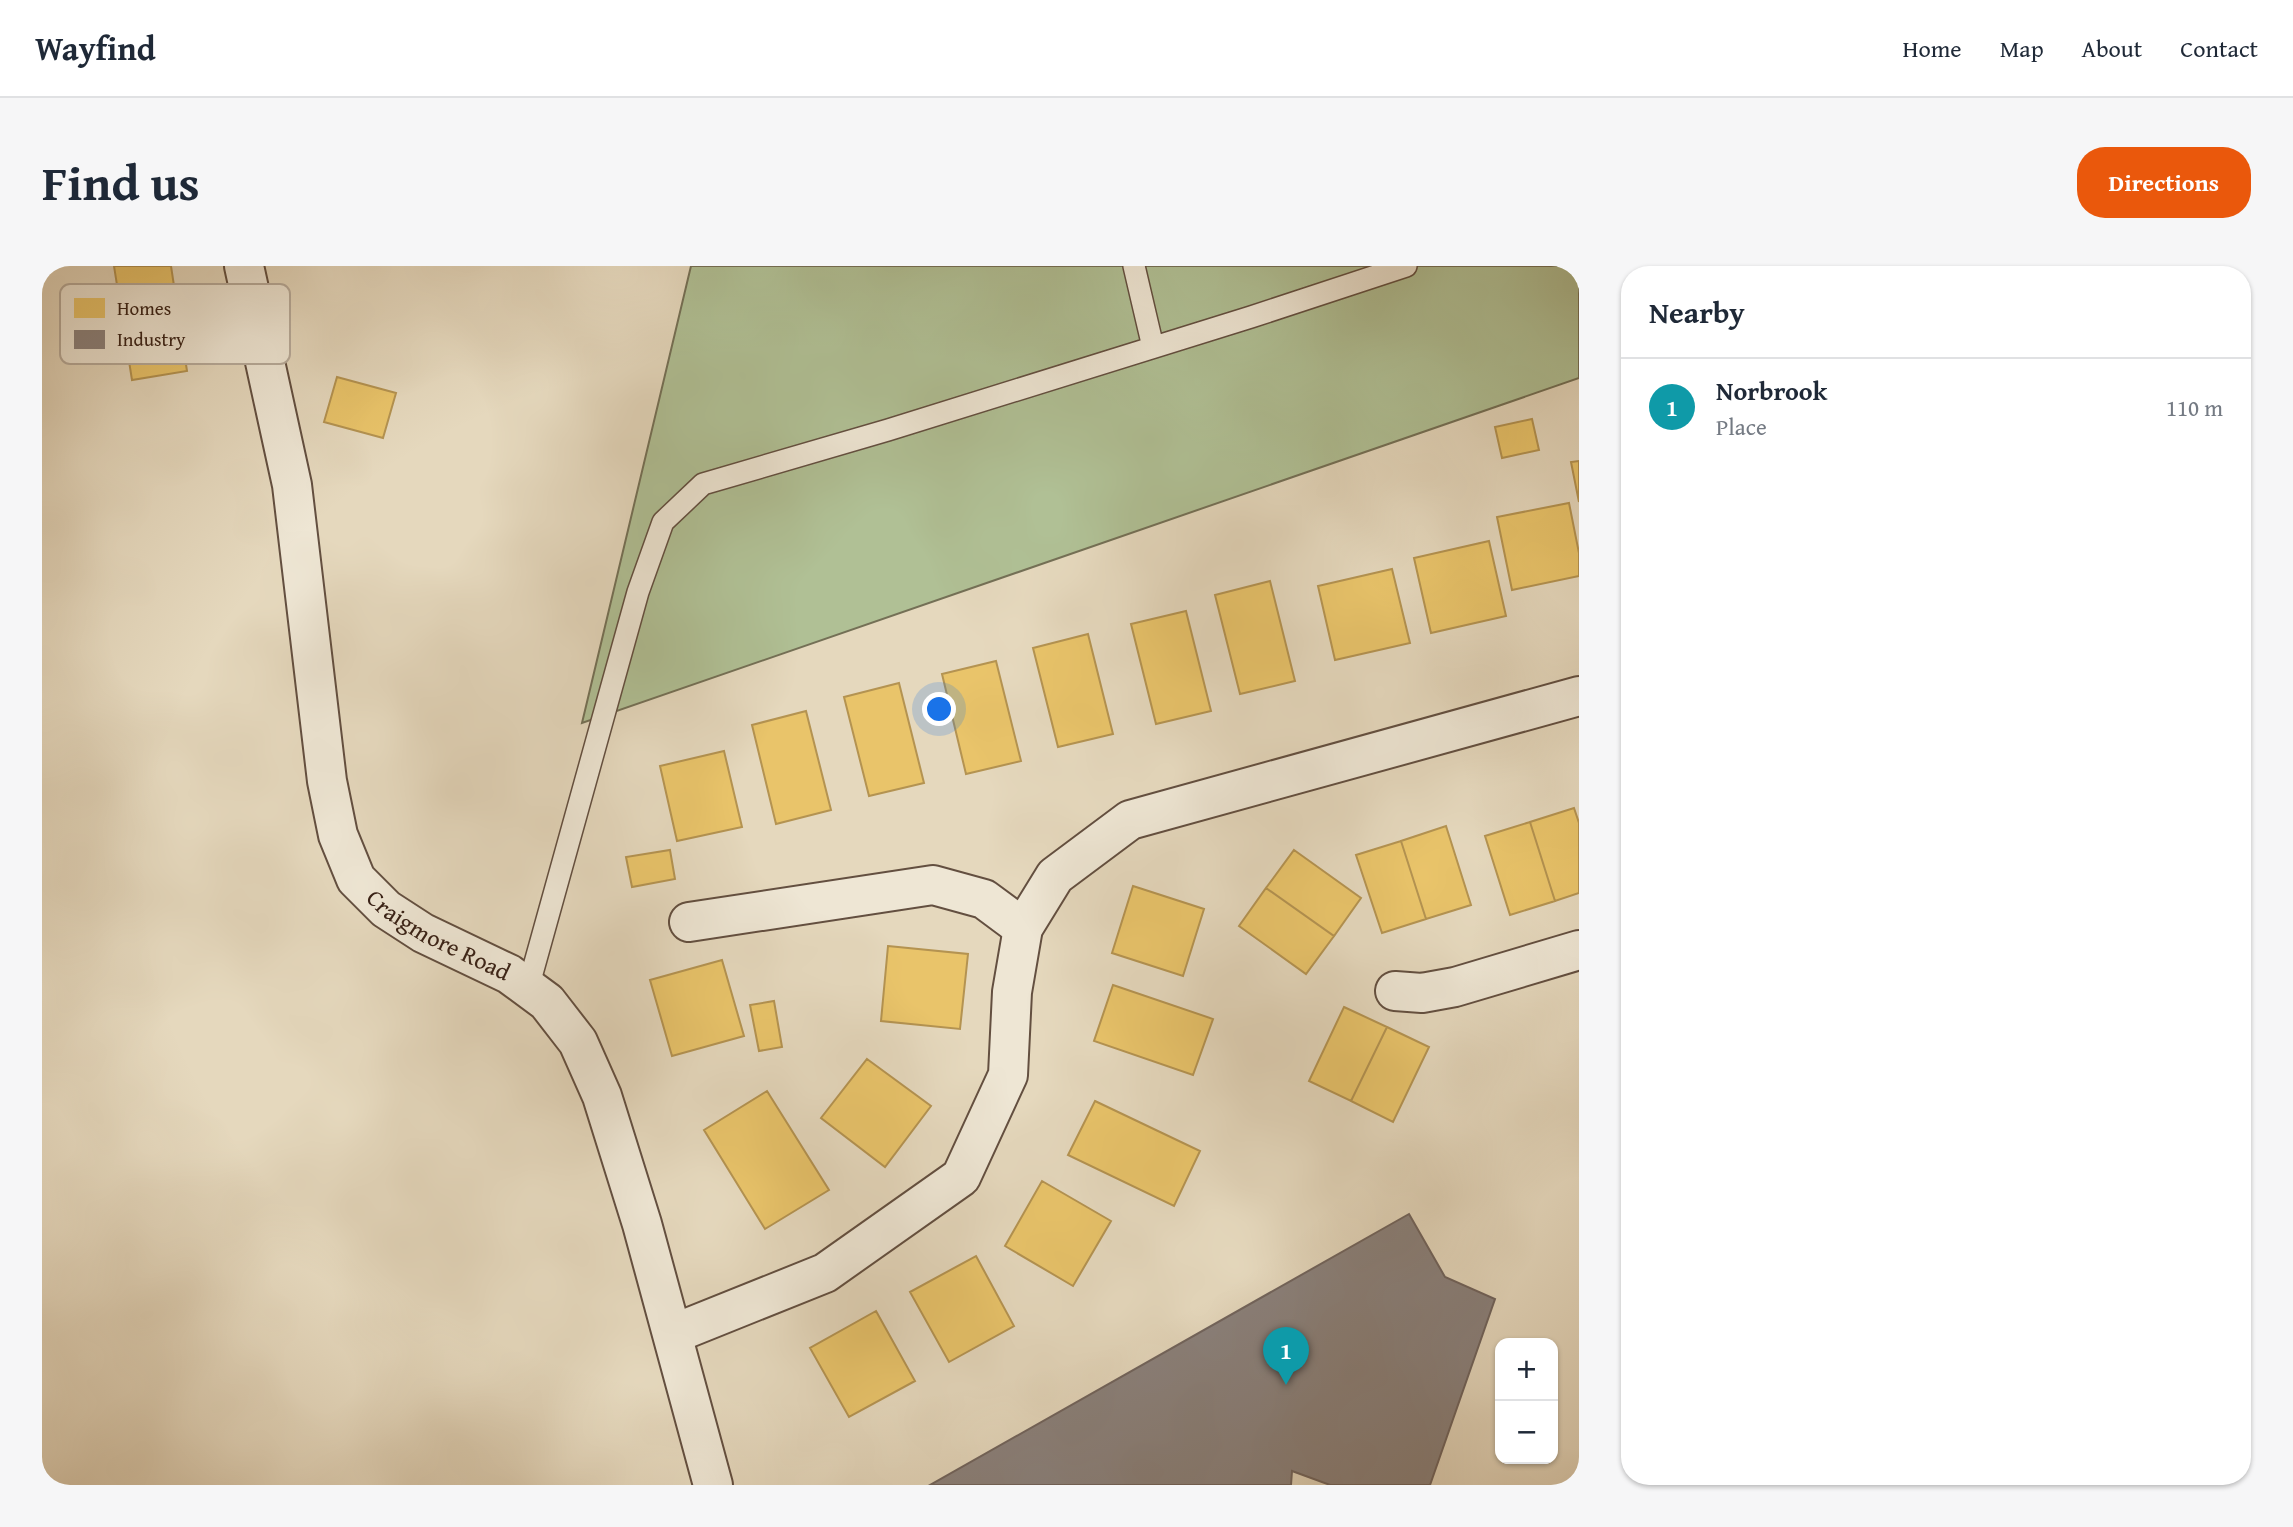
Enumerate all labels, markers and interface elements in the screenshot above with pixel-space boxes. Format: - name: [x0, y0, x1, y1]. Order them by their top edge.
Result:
- text: Wayfind: [35, 24, 156, 72]
- text: Home: [1903, 31, 1962, 66]
- text: Map: [2000, 31, 2044, 66]
- text: About: [2082, 31, 2142, 66]
- text: Contact: [2180, 31, 2258, 66]
- text: Find us: [42, 146, 200, 218]
- button: Directions: [2077, 147, 2251, 218]
- legend: [60, 284, 290, 364]
- text: Nearby: [1649, 290, 1745, 334]
- text: Homes: [117, 294, 171, 322]
- text: Industry: [117, 325, 186, 353]
- text: Norbrook: [1716, 371, 1827, 410]
- text: 1: [1666, 391, 1678, 424]
- text: 110 m: [2166, 391, 2223, 424]
- text: Place: [1716, 410, 1767, 443]
- your location: [922, 692, 956, 726]
- street label: Craigmore Road: [359, 881, 517, 989]
- pin: 1: [1263, 1327, 1309, 1385]
- map controls: [1495, 1338, 1558, 1464]
- button: +: [1495, 1338, 1558, 1401]
- button: −: [1495, 1401, 1558, 1464]

